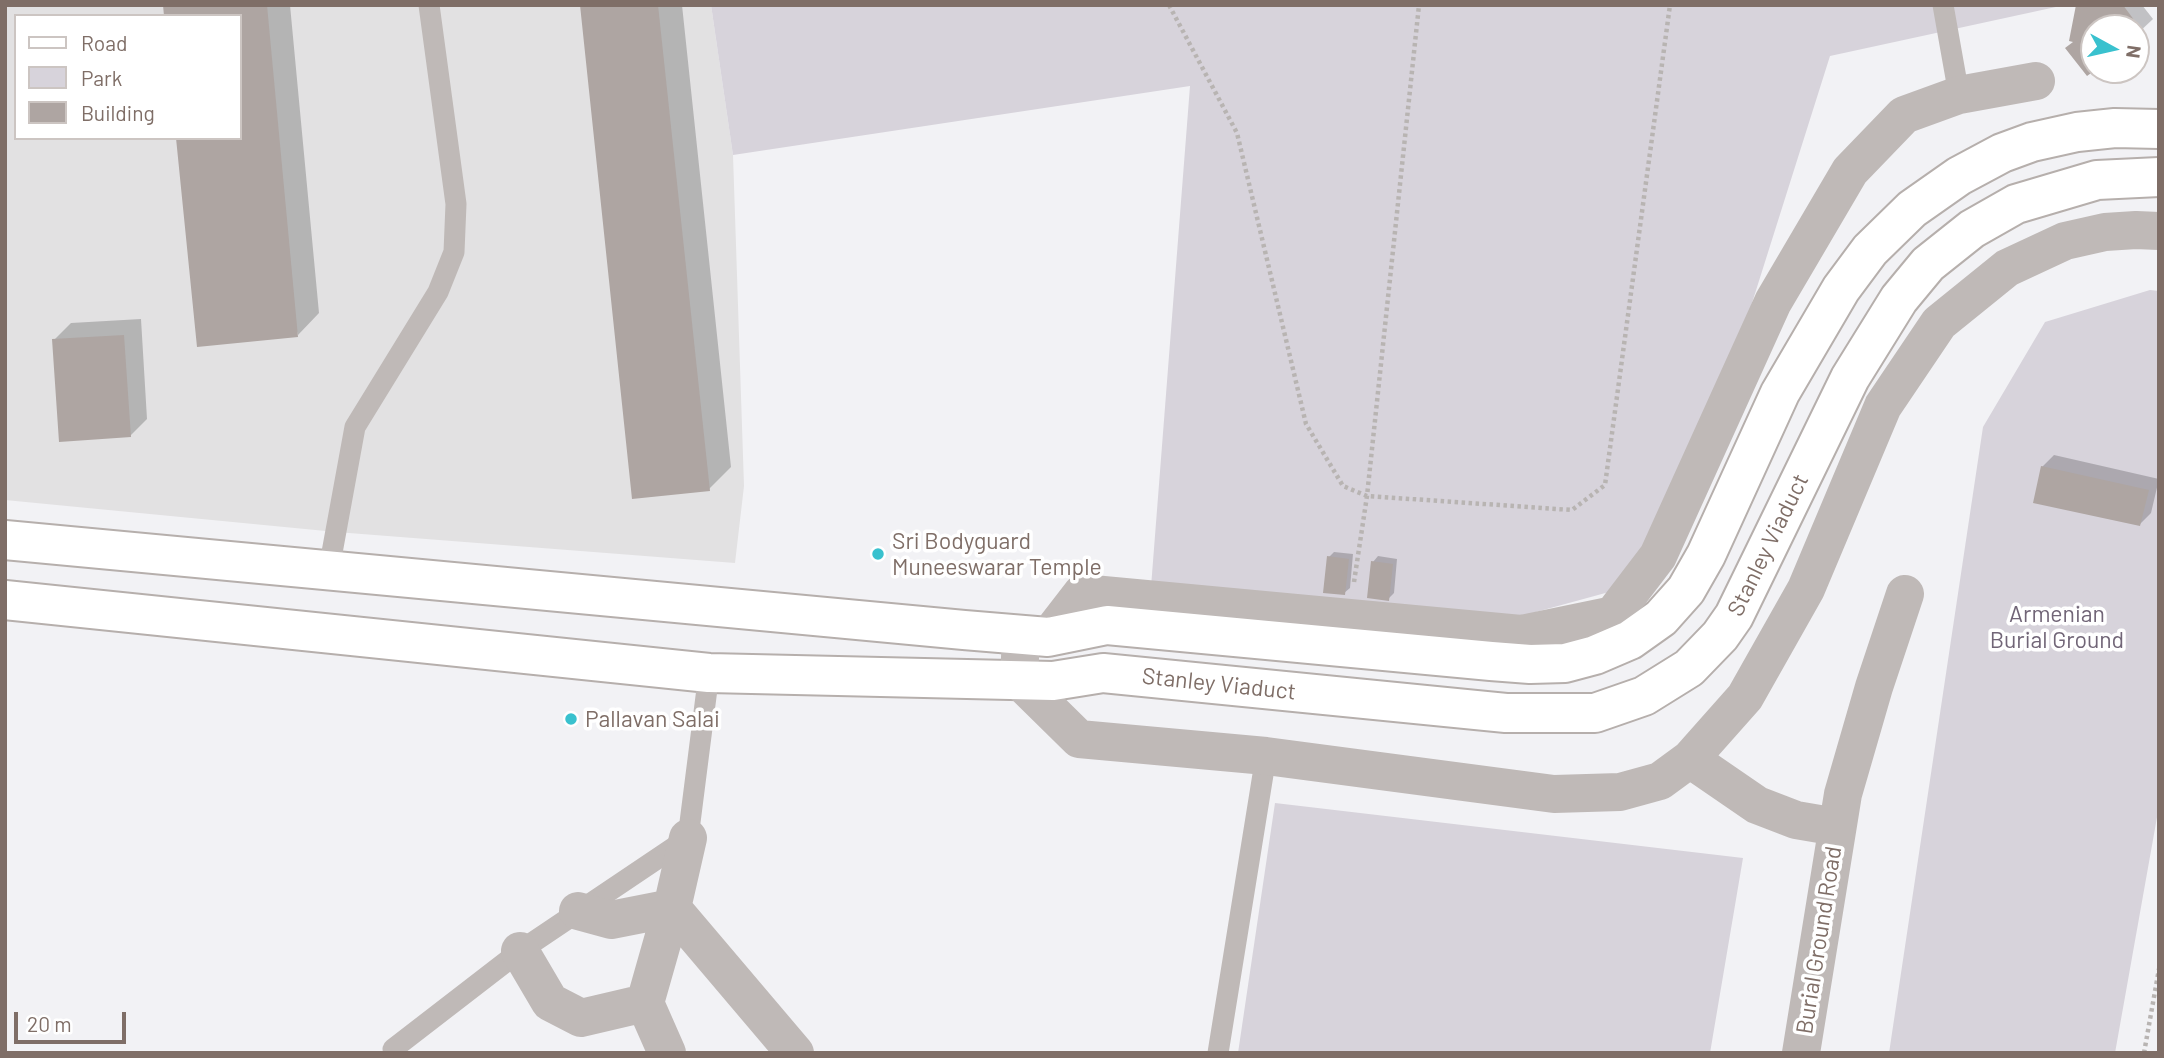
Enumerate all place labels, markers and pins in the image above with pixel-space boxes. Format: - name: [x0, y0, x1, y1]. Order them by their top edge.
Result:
- place label: Sri Bodyguard Muneeswarar Temple: [892, 527, 1102, 581]
- marker: Sri Bodyguard Muneeswarar Temple: [870, 546, 886, 562]
- place label: Pallavan Salai: [585, 705, 720, 733]
- marker: Pallavan Salai: [563, 711, 579, 727]

